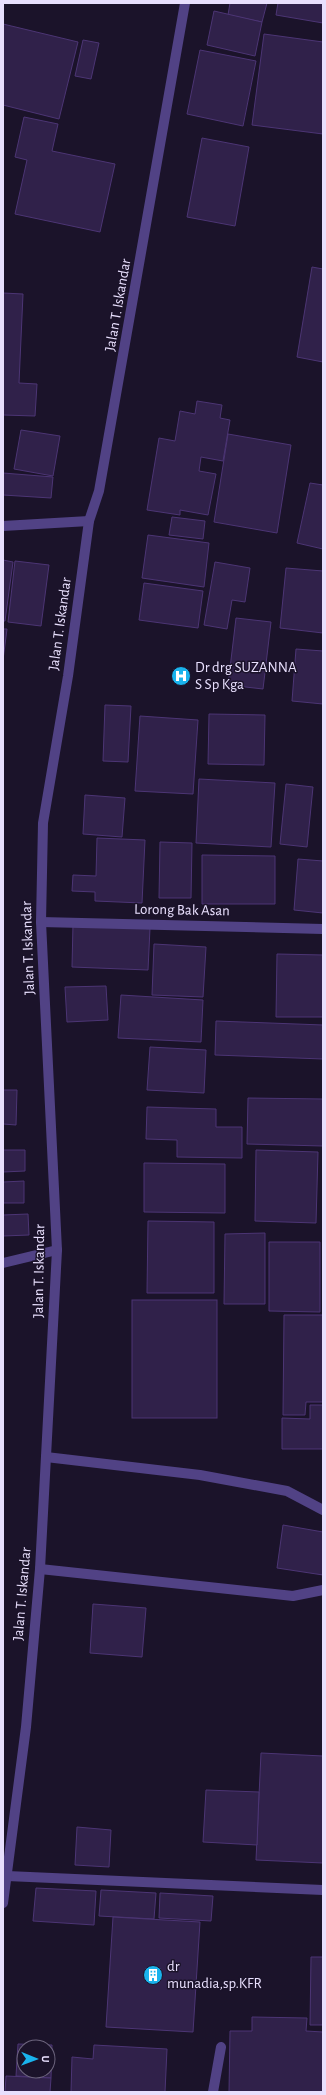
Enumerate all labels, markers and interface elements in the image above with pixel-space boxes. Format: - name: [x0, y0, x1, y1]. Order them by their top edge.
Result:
- street label: Jalan T. Iskandar: [102, 257, 134, 352]
- street label: Jalan T. Iskandar: [46, 576, 74, 671]
- place label: Dr drg SUZANNA S Sp Kga: [195, 660, 297, 692]
- hospital icon: Dr drg SUZANNA S Sp Kga: [170, 665, 192, 687]
- street label: Jalan T. Iskandar: [19, 901, 37, 995]
- street label: Lorong Bak Asan: [134, 902, 230, 918]
- street label: Jalan T. Iskandar: [31, 1224, 47, 1318]
- street label: Jalan T. Iskandar: [10, 1547, 34, 1641]
- place label: dr munadia,sp.KFR: [167, 1959, 262, 1991]
- building icon: dr munadia,sp.KFR: [142, 1964, 164, 1986]
- north arrow: [16, 2039, 56, 2079]
- text: U: [40, 2056, 51, 2063]

